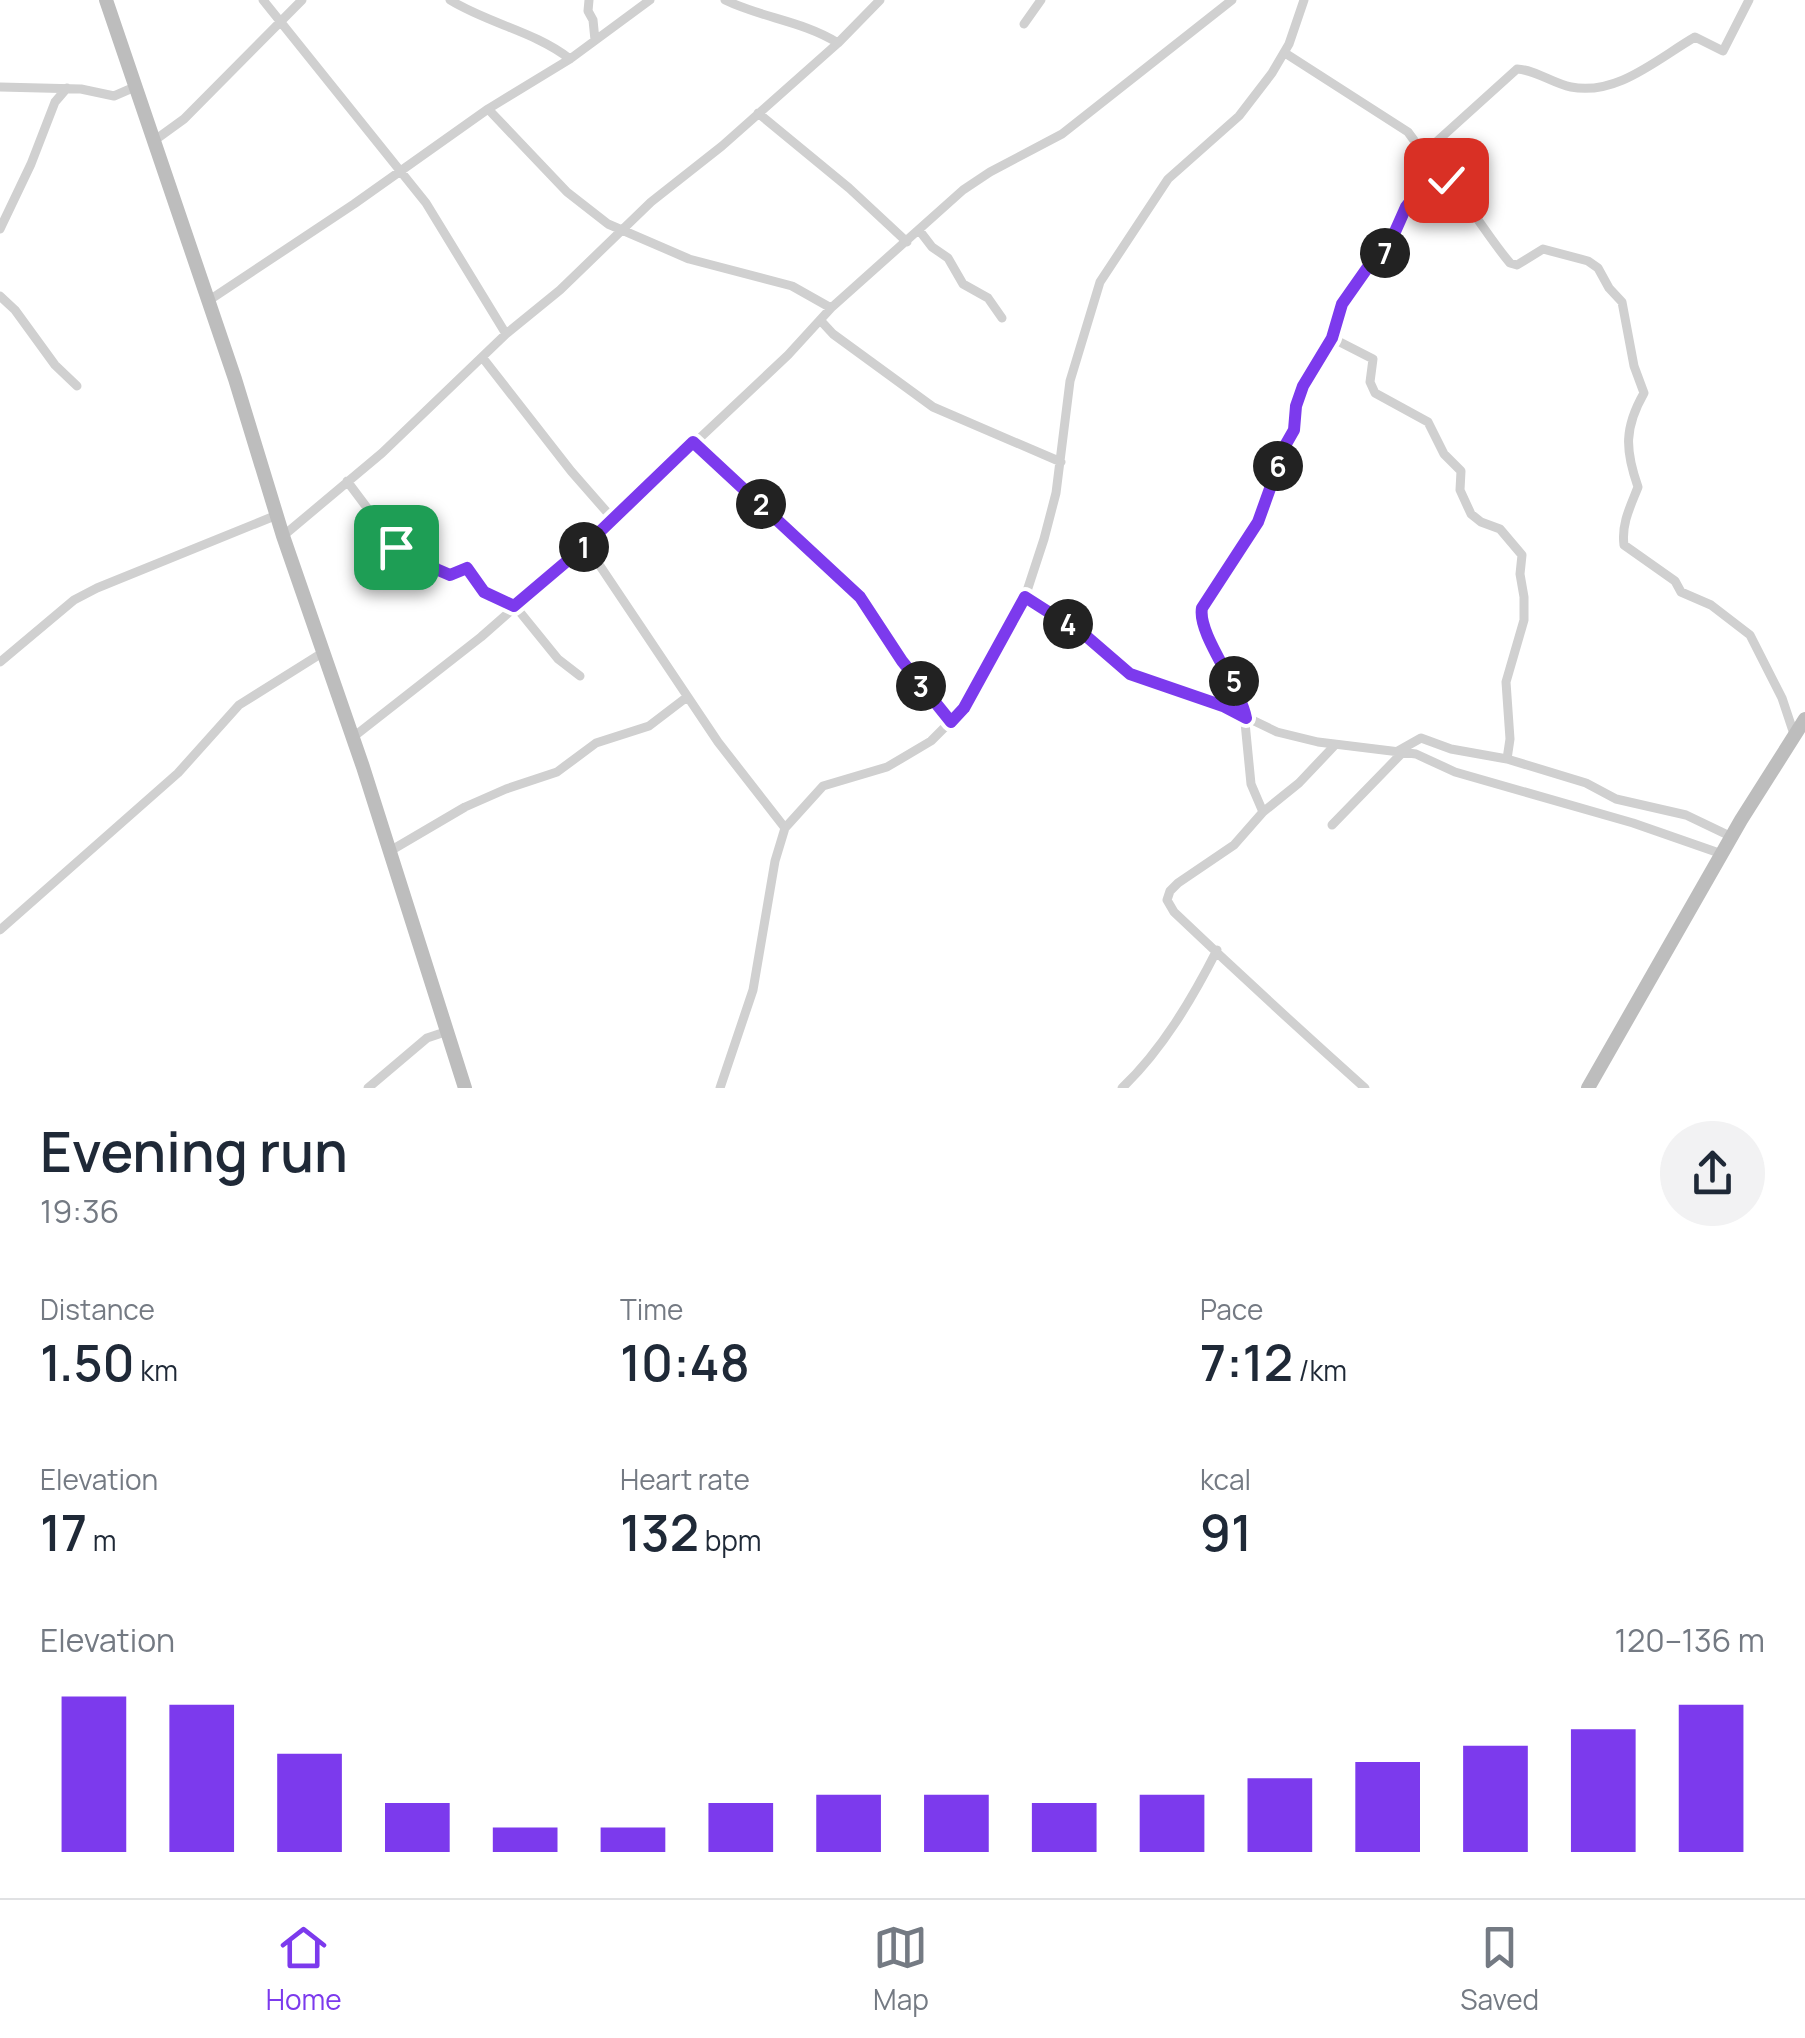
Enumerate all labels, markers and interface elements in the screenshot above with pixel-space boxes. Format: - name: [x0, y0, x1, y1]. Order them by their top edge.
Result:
- pin: [1404, 138, 1489, 223]
- icon: check: [1419, 153, 1474, 208]
- pin: 7: [1360, 228, 1410, 278]
- text: 7: [1378, 234, 1392, 272]
- pin: 6: [1253, 441, 1303, 491]
- text: 6: [1269, 447, 1287, 485]
- pin: 2: [736, 479, 786, 529]
- text: 2: [753, 485, 769, 523]
- pin: [354, 505, 439, 590]
- icon: arrive: [369, 520, 424, 575]
- pin: 1: [559, 522, 609, 572]
- text: 1: [578, 528, 590, 566]
- pin: 4: [1043, 599, 1093, 649]
- text: 4: [1059, 605, 1077, 643]
- pin: 5: [1209, 656, 1259, 706]
- pin: 3: [896, 661, 946, 711]
- text: 5: [1226, 662, 1242, 700]
- text: 3: [913, 667, 929, 705]
- text: Evening run: [40, 1113, 348, 1189]
- button: share: [1660, 1121, 1765, 1226]
- text: 19:36: [40, 1189, 119, 1233]
- text: Distance: [40, 1290, 155, 1328]
- text: Time: [620, 1290, 683, 1328]
- text: Pace: [1200, 1290, 1263, 1328]
- text: 1.50: [40, 1328, 135, 1396]
- text: 10:48: [620, 1328, 750, 1396]
- text: 7:12: [1200, 1328, 1293, 1396]
- text: km: [135, 1351, 178, 1389]
- text: /km: [1293, 1351, 1347, 1389]
- text: Elevation: [40, 1460, 158, 1498]
- text: Heart rate: [620, 1460, 750, 1498]
- text: kcal: [1200, 1460, 1251, 1498]
- text: 17: [40, 1498, 87, 1566]
- text: 132: [620, 1498, 699, 1566]
- text: 91: [1200, 1498, 1252, 1566]
- text: m: [87, 1521, 117, 1559]
- text: bpm: [699, 1521, 762, 1559]
- text: Elevation: [40, 1618, 175, 1662]
- text: 120–136 m: [1615, 1618, 1765, 1662]
- tab: Home: [266, 1920, 342, 2018]
- tab: Map: [873, 1920, 929, 2018]
- tab: Saved: [1460, 1920, 1539, 2018]

